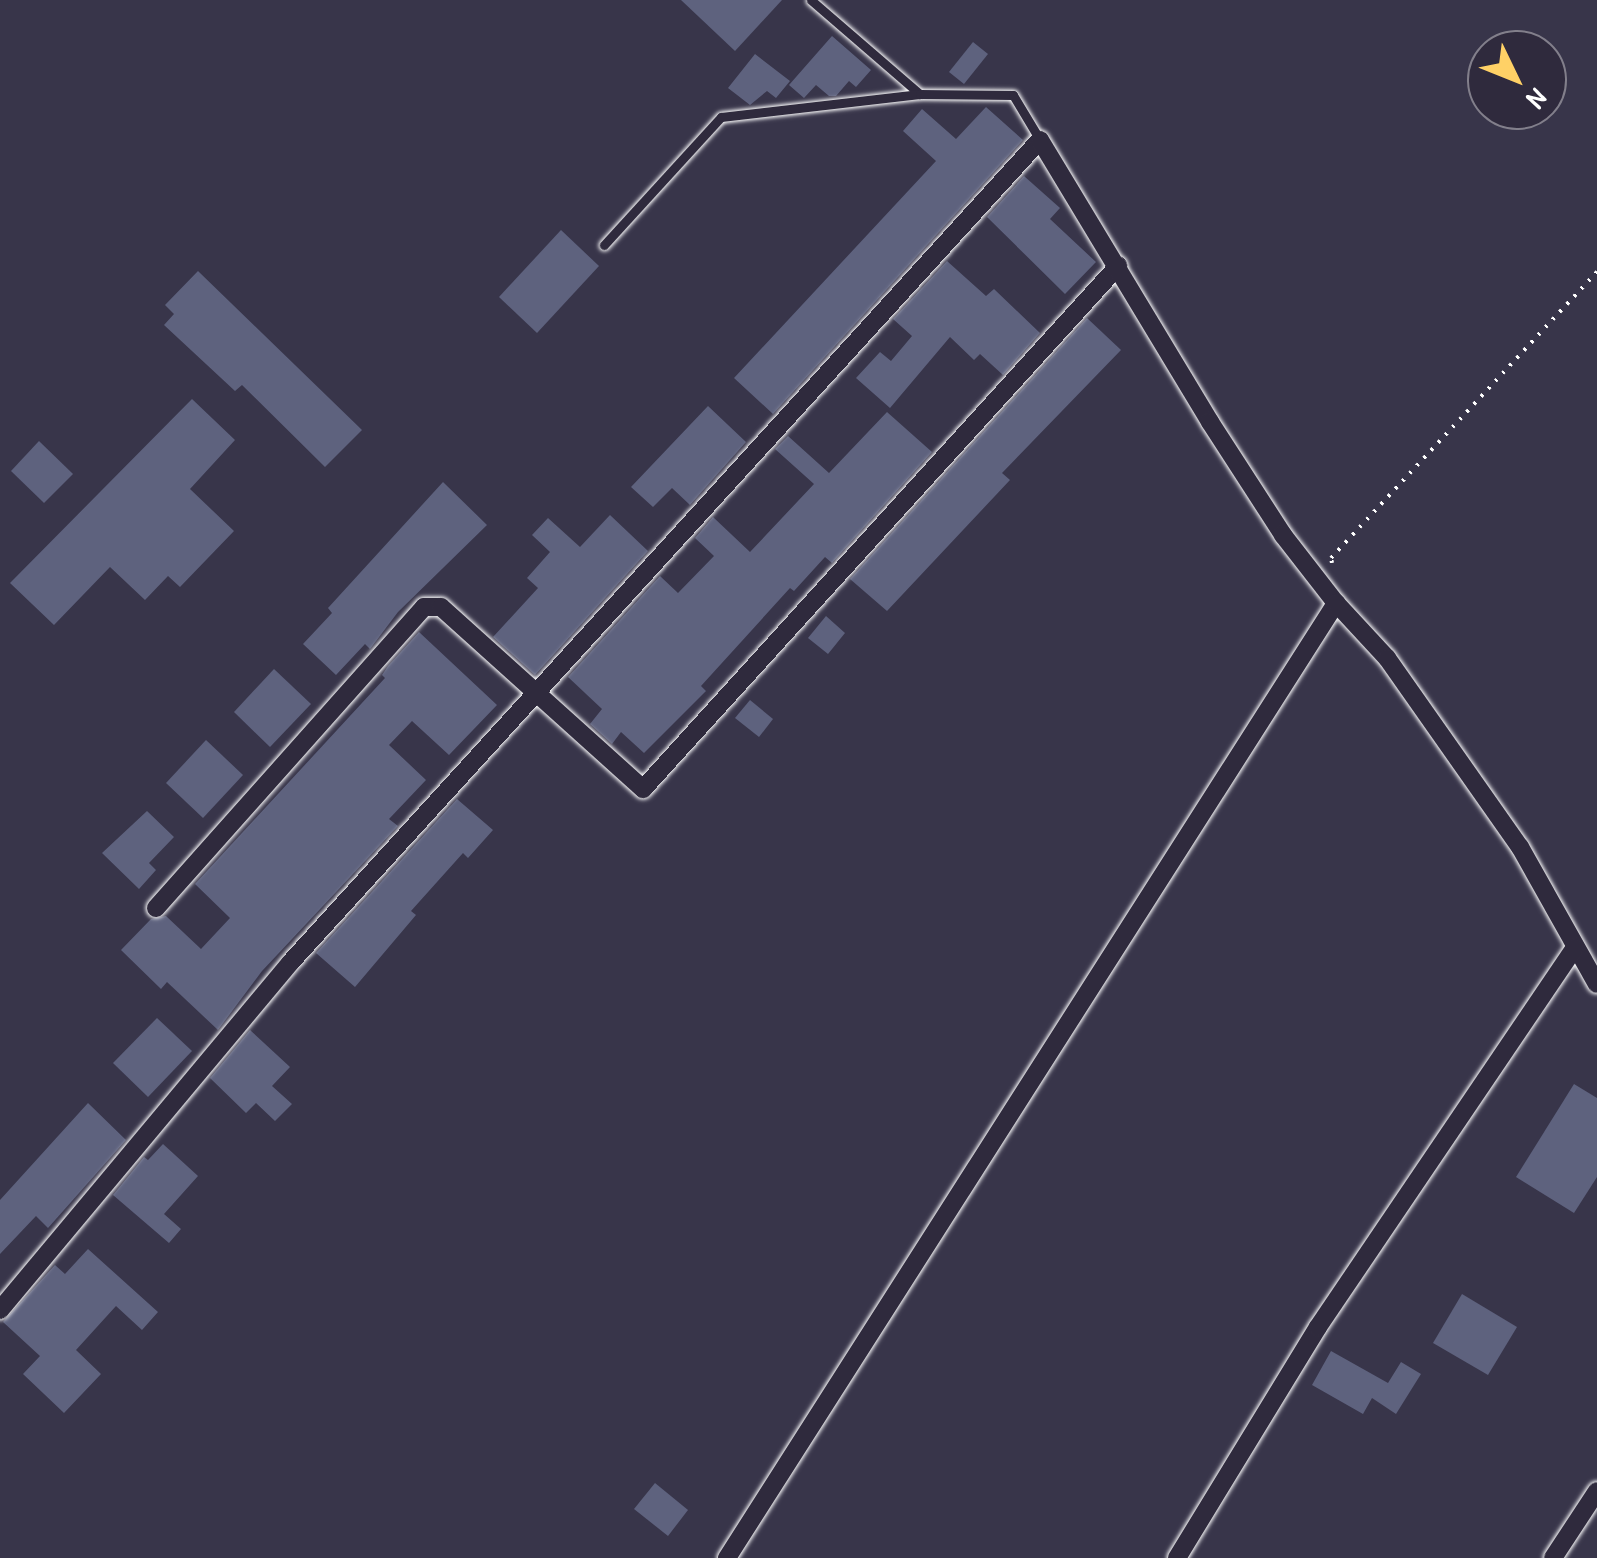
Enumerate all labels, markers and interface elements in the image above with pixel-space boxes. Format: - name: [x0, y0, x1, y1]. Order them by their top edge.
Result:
- north arrow: [1467, 30, 1567, 130]
- text: N: [1518, 81, 1556, 118]

